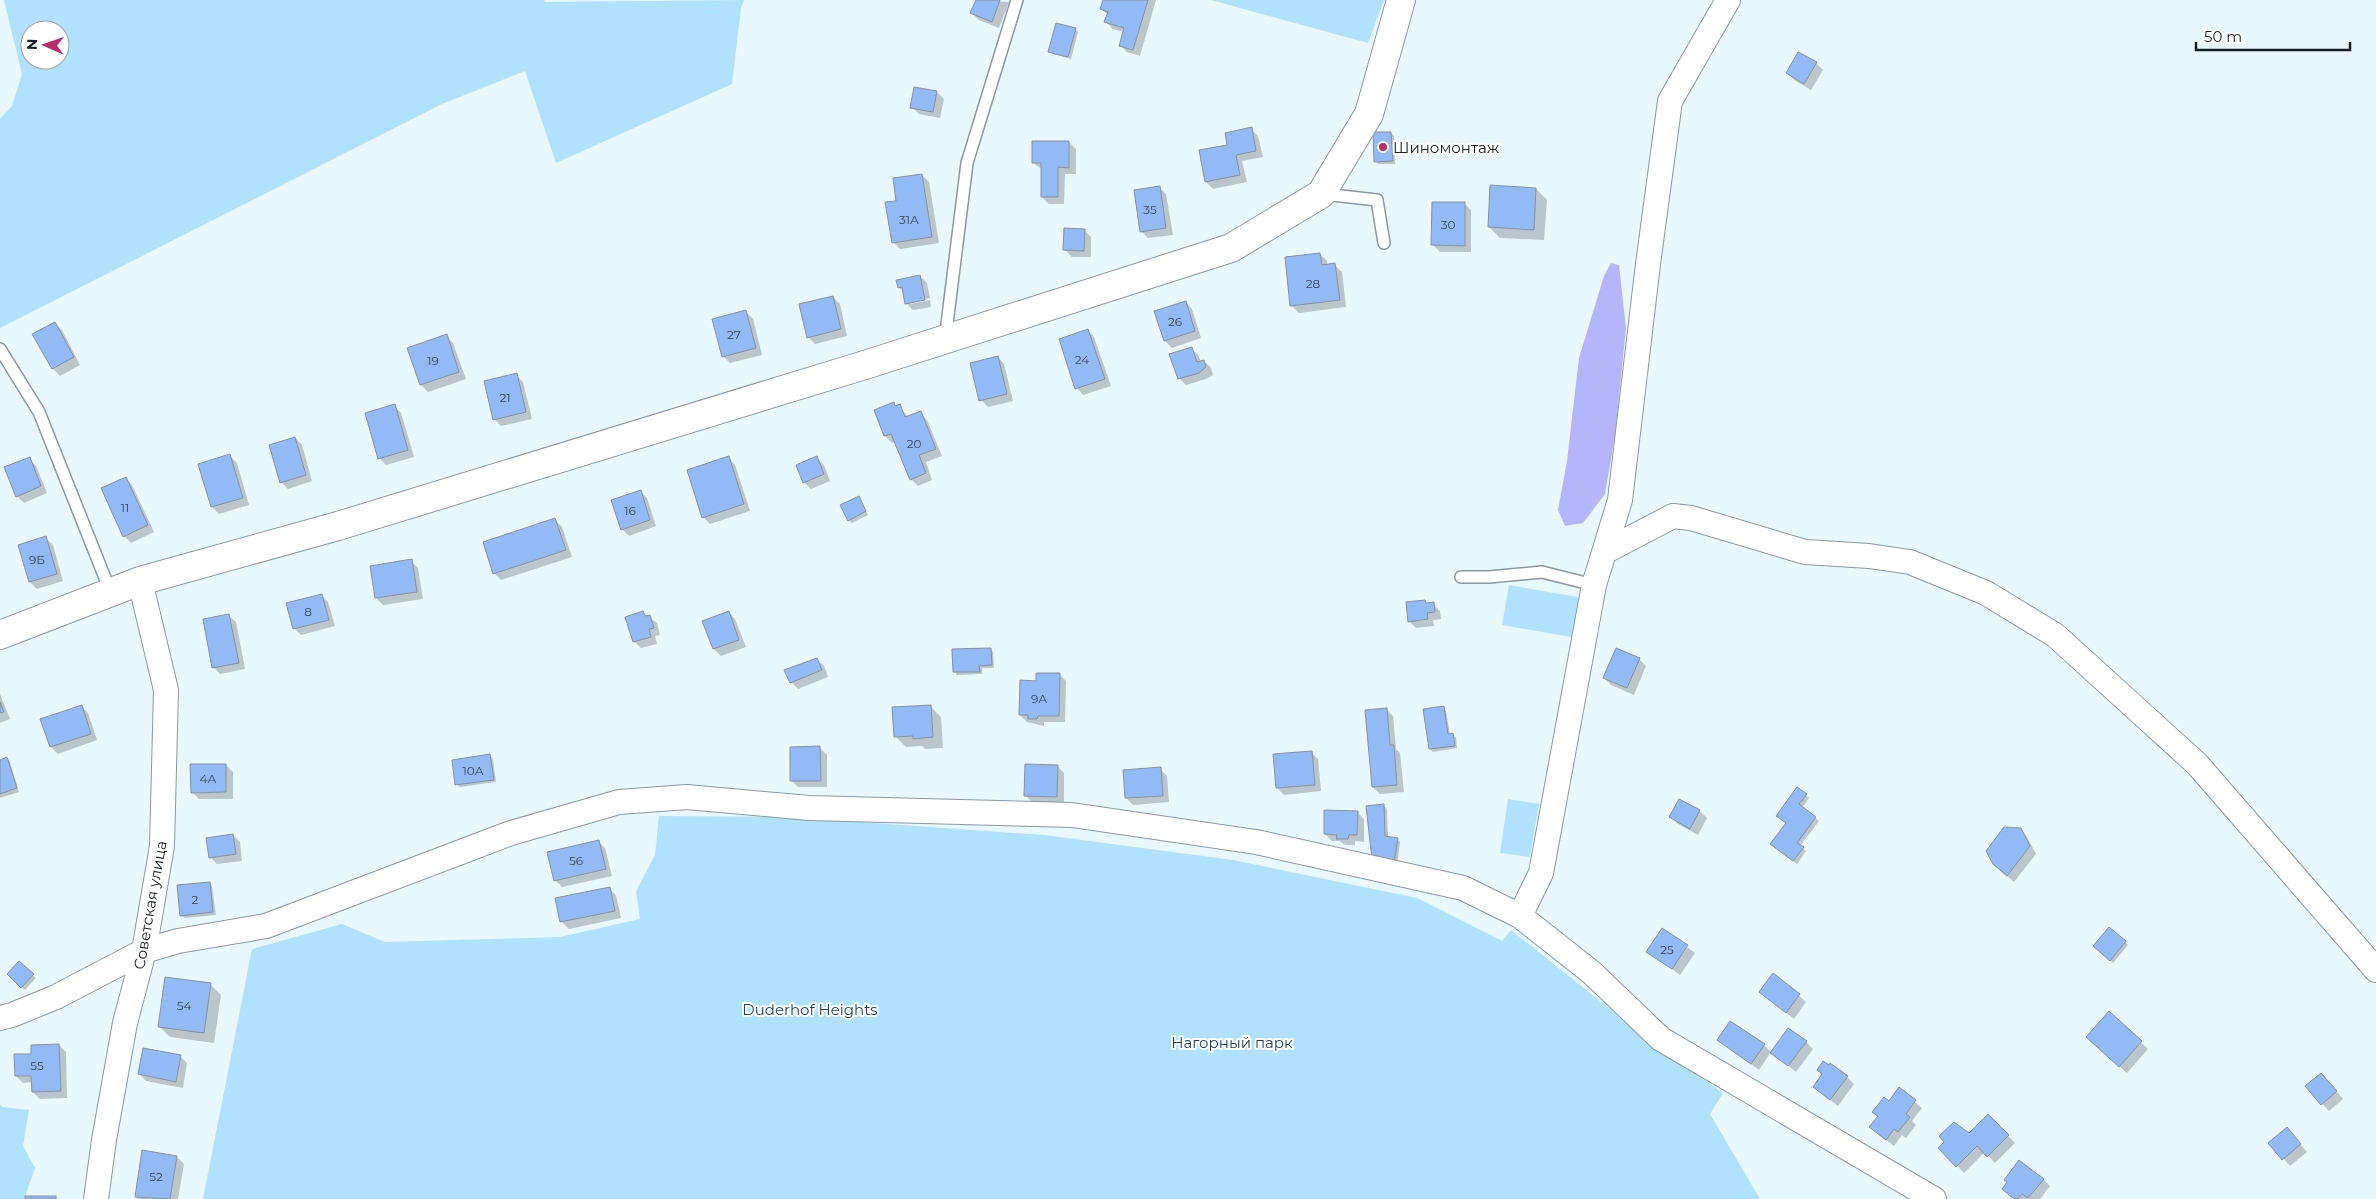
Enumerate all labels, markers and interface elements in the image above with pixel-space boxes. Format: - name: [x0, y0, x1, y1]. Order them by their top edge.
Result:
- north arrow: [20, 20, 70, 70]
- scale bar: [2196, 20, 2350, 52]
- text: 50 m: [2204, 27, 2242, 46]
- text: N: [23, 39, 41, 51]
- place label: Шиномонтаж: [1393, 138, 1500, 157]
- marker: Шиномонтаж: [1377, 141, 1389, 153]
- house number: 35: [1143, 202, 1157, 217]
- house number: 31А: [899, 212, 919, 227]
- house number: 30: [1441, 217, 1455, 232]
- house number: 28: [1306, 276, 1321, 291]
- house number: 26: [1168, 314, 1182, 329]
- house number: 27: [727, 327, 741, 342]
- house number: 24: [1075, 352, 1089, 367]
- house number: 19: [427, 353, 439, 368]
- house number: 21: [499, 390, 511, 405]
- house number: 20: [907, 436, 921, 451]
- house number: 11: [121, 500, 129, 515]
- house number: 16: [624, 503, 636, 518]
- house number: 9Б: [29, 552, 45, 567]
- house number: 8: [304, 604, 312, 619]
- house number: 9А: [1031, 691, 1047, 706]
- house number: 10А: [462, 763, 484, 778]
- house number: 4А: [200, 771, 216, 786]
- street label: Советская улица: [129, 839, 171, 971]
- house number: 56: [569, 853, 583, 868]
- house number: 2: [192, 892, 199, 907]
- house number: 25: [1660, 942, 1674, 957]
- house number: 54: [177, 998, 191, 1013]
- park label: Duderhof Heights: [742, 1000, 878, 1019]
- park label: Нагорный парк: [1171, 1033, 1293, 1052]
- house number: 55: [30, 1058, 44, 1073]
- house number: 52: [149, 1169, 163, 1184]

